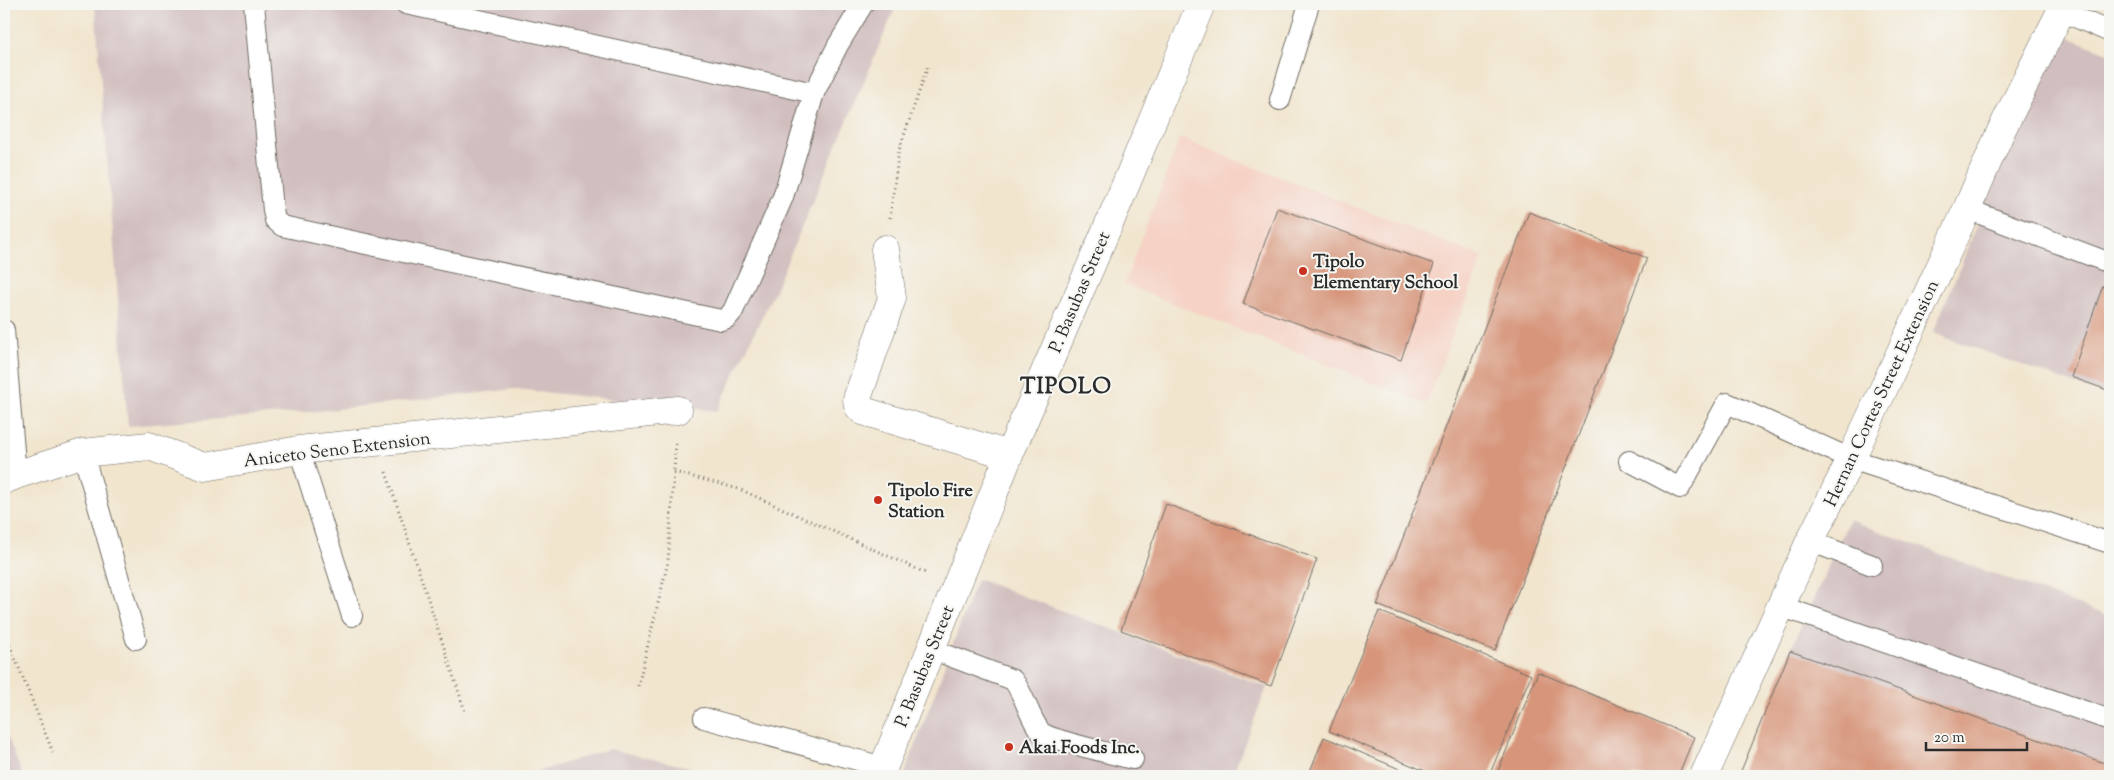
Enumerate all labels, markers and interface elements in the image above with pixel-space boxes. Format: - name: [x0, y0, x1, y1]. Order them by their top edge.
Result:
- street label: P. Basubas Street: [1044, 228, 1118, 358]
- place label: Tipolo Elementary School: [1313, 250, 1459, 297]
- marker: Tipolo Elementary School: [1297, 265, 1309, 277]
- street label: Hernan Cortes Street Extension: [1819, 276, 1947, 511]
- district label: TIPOLO: [1020, 372, 1112, 404]
- street label: Aniceto Seno Extension: [242, 427, 433, 475]
- place label: Tipolo Fire Station: [888, 479, 974, 526]
- marker: Tipolo Fire Station: [872, 494, 884, 506]
- street label: P. Basubas Street: [890, 602, 962, 732]
- scale bar: [1926, 720, 2028, 752]
- text: 20 m: [1934, 728, 1965, 749]
- place label: Akai Foods Inc.: [1019, 736, 1140, 762]
- marker: Akai Foods Inc.: [1003, 741, 1015, 753]

